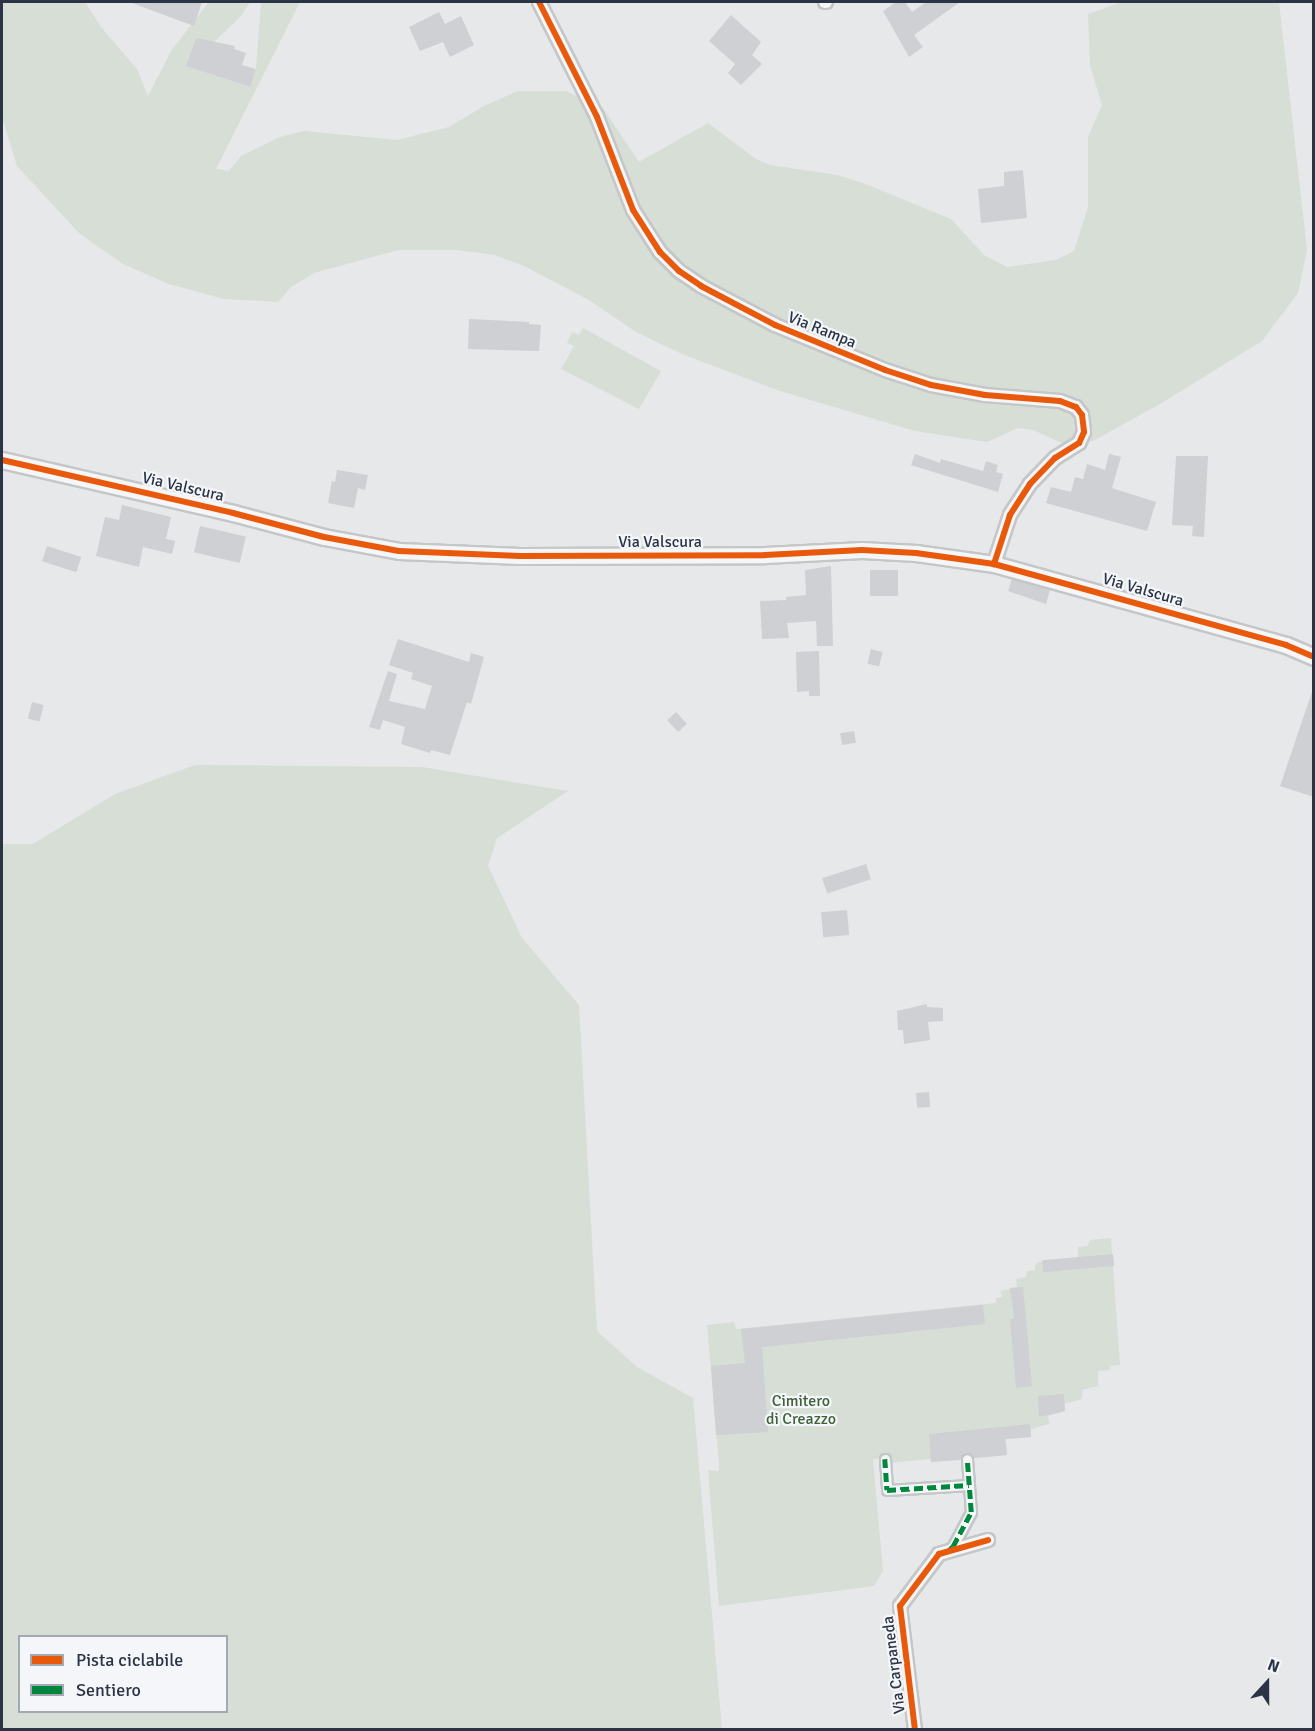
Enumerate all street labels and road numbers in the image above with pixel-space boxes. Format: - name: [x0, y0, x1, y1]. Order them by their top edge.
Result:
- street label: Via Rampa: [785, 308, 859, 352]
- street label: Via Valscura: [140, 468, 226, 506]
- street label: Via Valscura: [618, 532, 702, 552]
- street label: Via Valscura: [1100, 569, 1186, 611]
- street label: Via Carpaneda: [878, 1615, 910, 1715]

